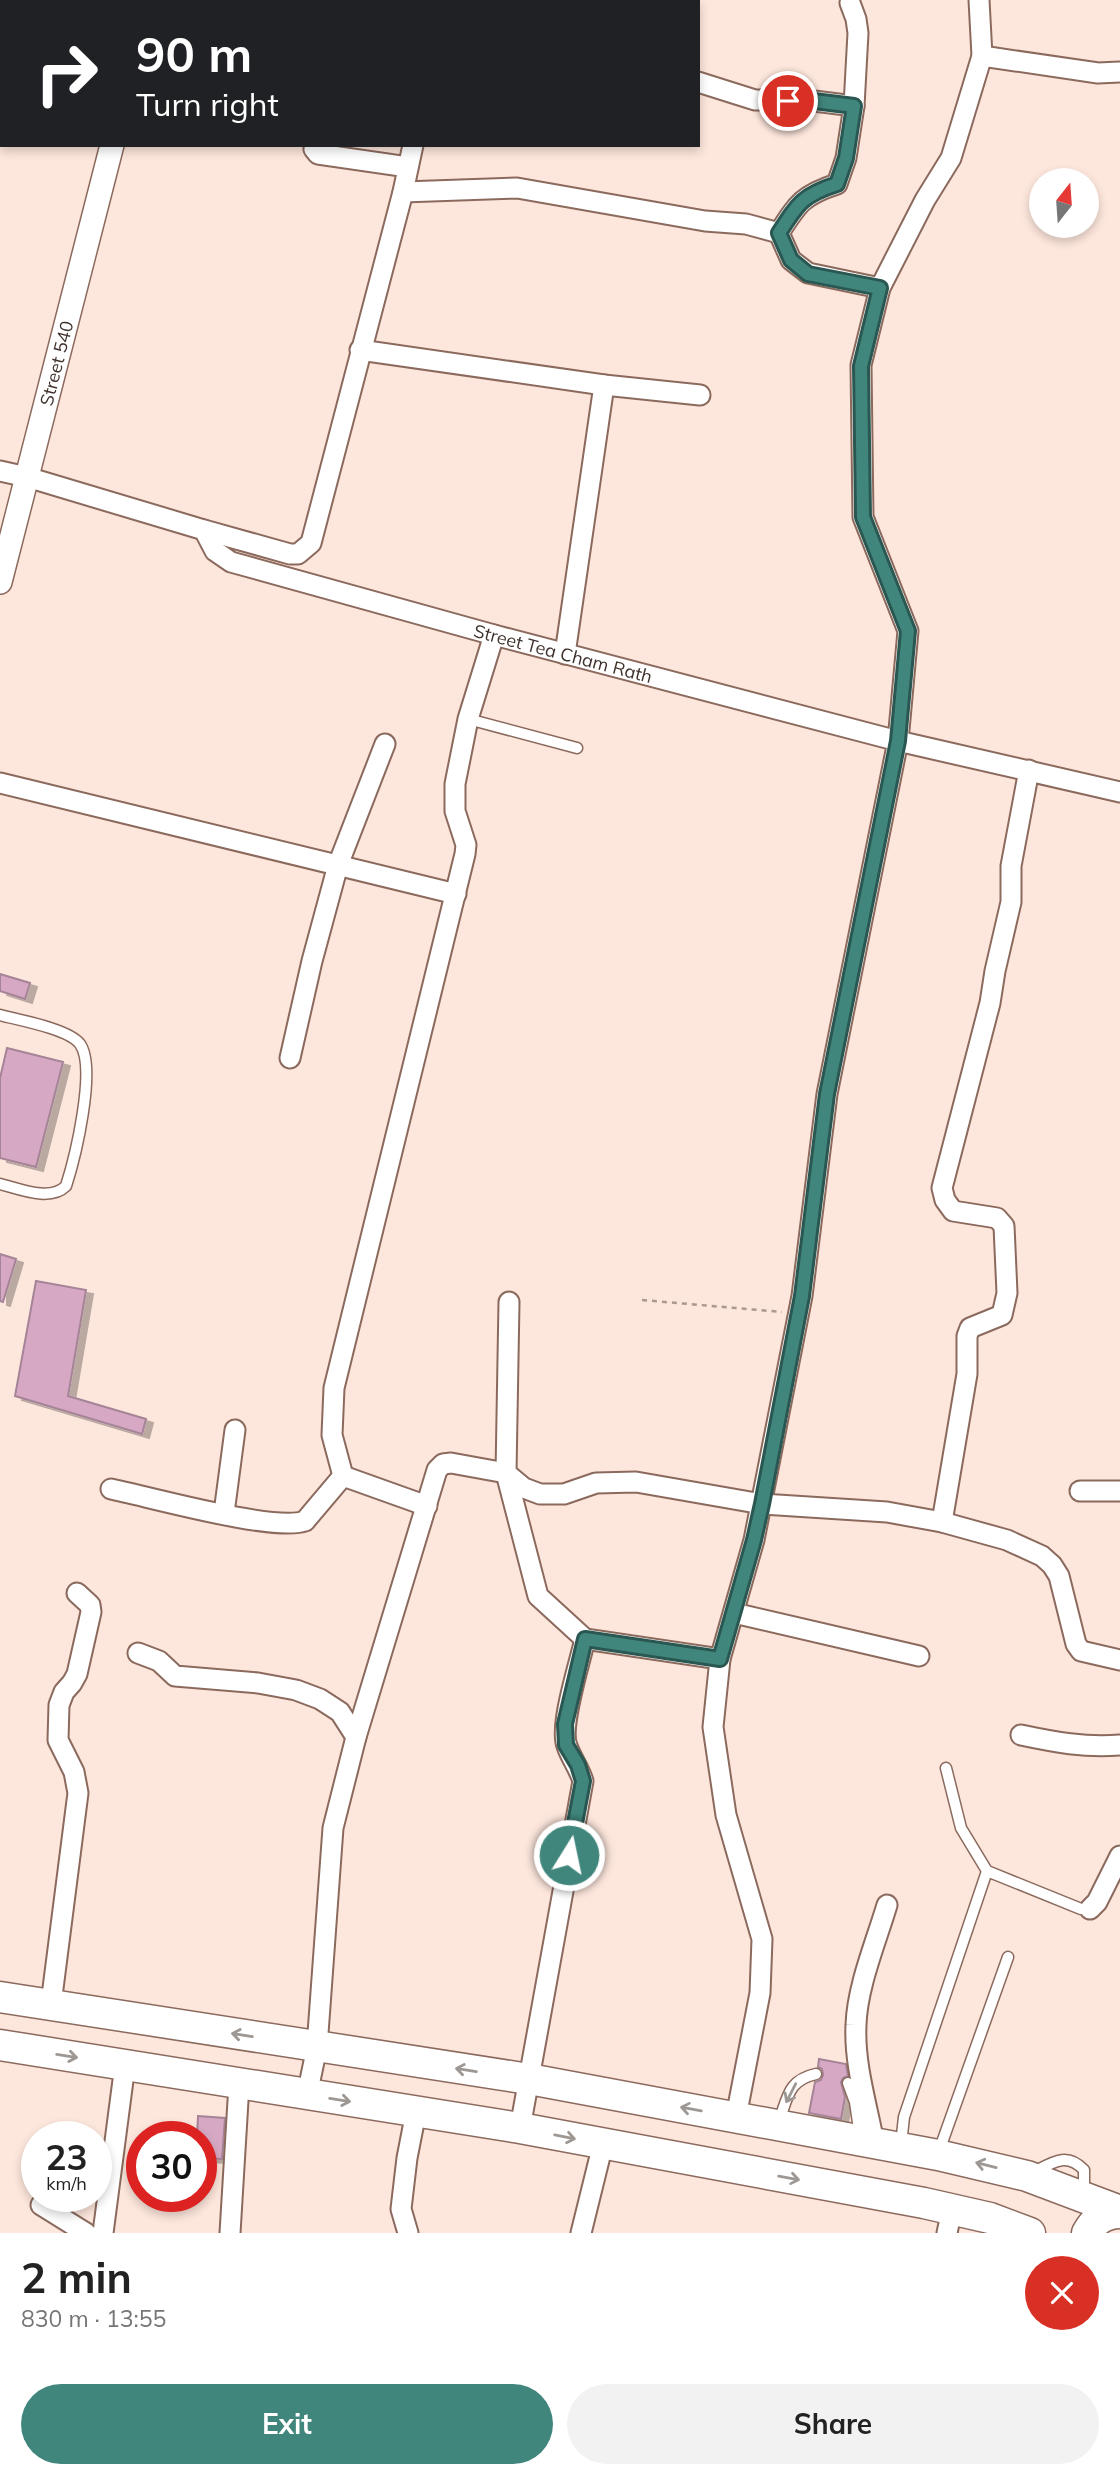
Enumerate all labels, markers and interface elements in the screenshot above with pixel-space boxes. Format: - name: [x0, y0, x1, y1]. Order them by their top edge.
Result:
- text: 90 m: [136, 23, 252, 84]
- icon: right: [21, 28, 112, 119]
- pin: [758, 71, 818, 131]
- icon: arrive: [769, 82, 807, 120]
- text: Turn right: [136, 84, 279, 124]
- north arrow: [1029, 168, 1099, 238]
- map controls: [1029, 168, 1099, 238]
- street label: Street 540: [34, 318, 78, 408]
- street label: Street Tea Cham Rath: [471, 618, 655, 688]
- position arrow: [532, 1818, 606, 1892]
- one-way arrow: [231, 2028, 254, 2041]
- one-way arrow: [55, 2050, 78, 2063]
- one-way arrow: [456, 2063, 478, 2076]
- one-way arrow: [783, 2082, 797, 2103]
- one-way arrow: [328, 2094, 351, 2107]
- one-way arrow: [680, 2102, 702, 2115]
- speed limit sign: 30: [126, 2121, 217, 2212]
- one-way arrow: [553, 2130, 576, 2144]
- text: 23: [45, 2135, 88, 2179]
- one-way arrow: [975, 2158, 998, 2171]
- text: km/h: [46, 2172, 87, 2195]
- one-way arrow: [777, 2172, 799, 2185]
- text: 2 min: [21, 2251, 132, 2304]
- button: close: [1025, 2256, 1099, 2330]
- text: 830 m · 13:55: [21, 2304, 166, 2333]
- button: Exit: [21, 2384, 553, 2464]
- button: Share: [567, 2384, 1099, 2464]

